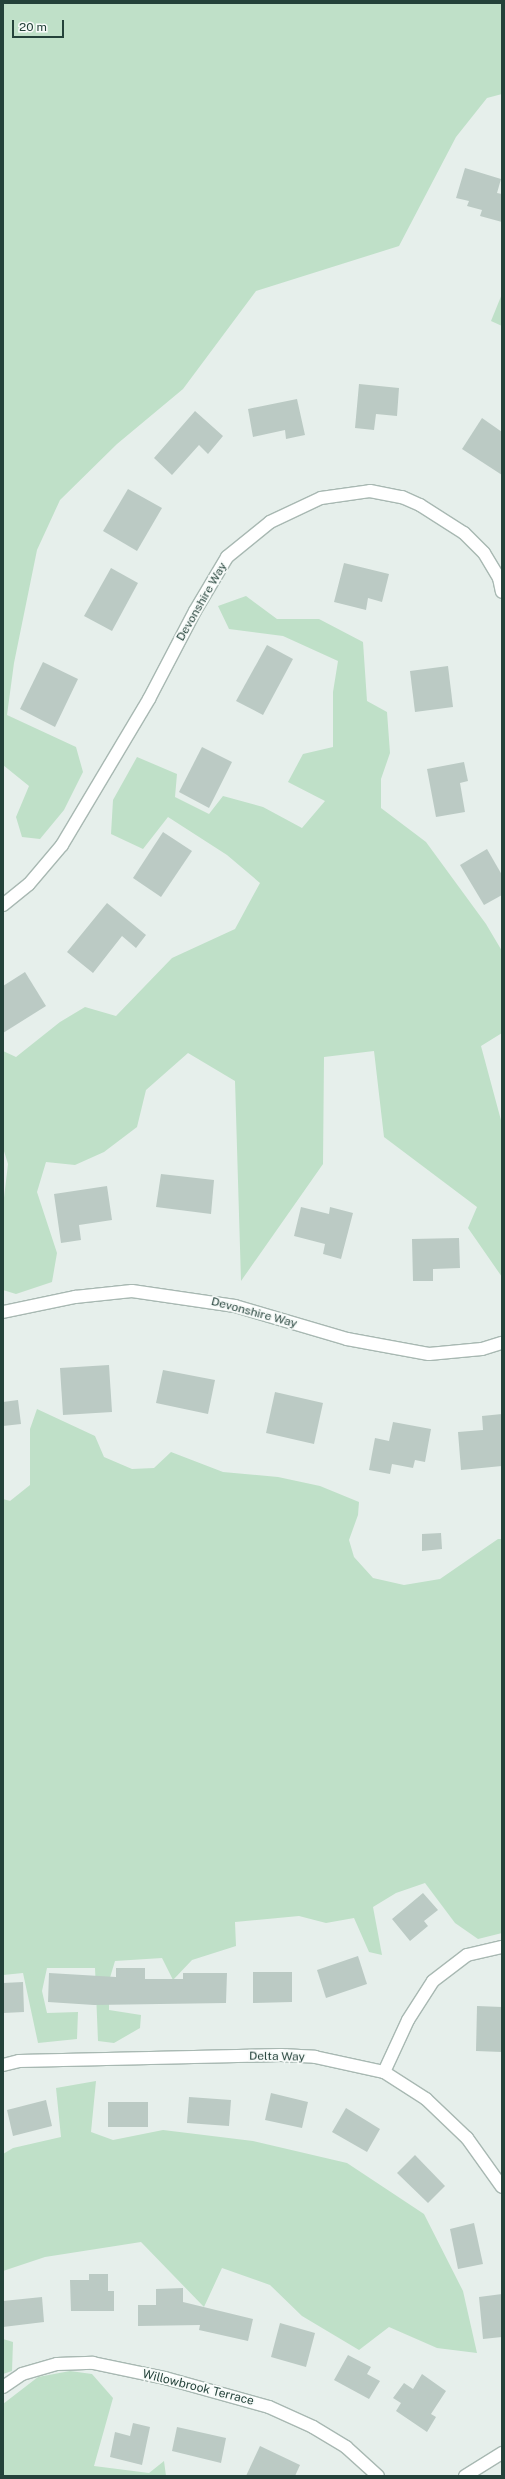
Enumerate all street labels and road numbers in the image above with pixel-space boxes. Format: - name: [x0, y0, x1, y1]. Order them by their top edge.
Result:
- street label: Devonshire Way: [174, 560, 230, 644]
- street label: Devonshire Way: [209, 1295, 299, 1331]
- street label: Delta Way: [249, 2049, 305, 2065]
- street label: Willowbrook Terrace: [141, 2367, 255, 2409]

